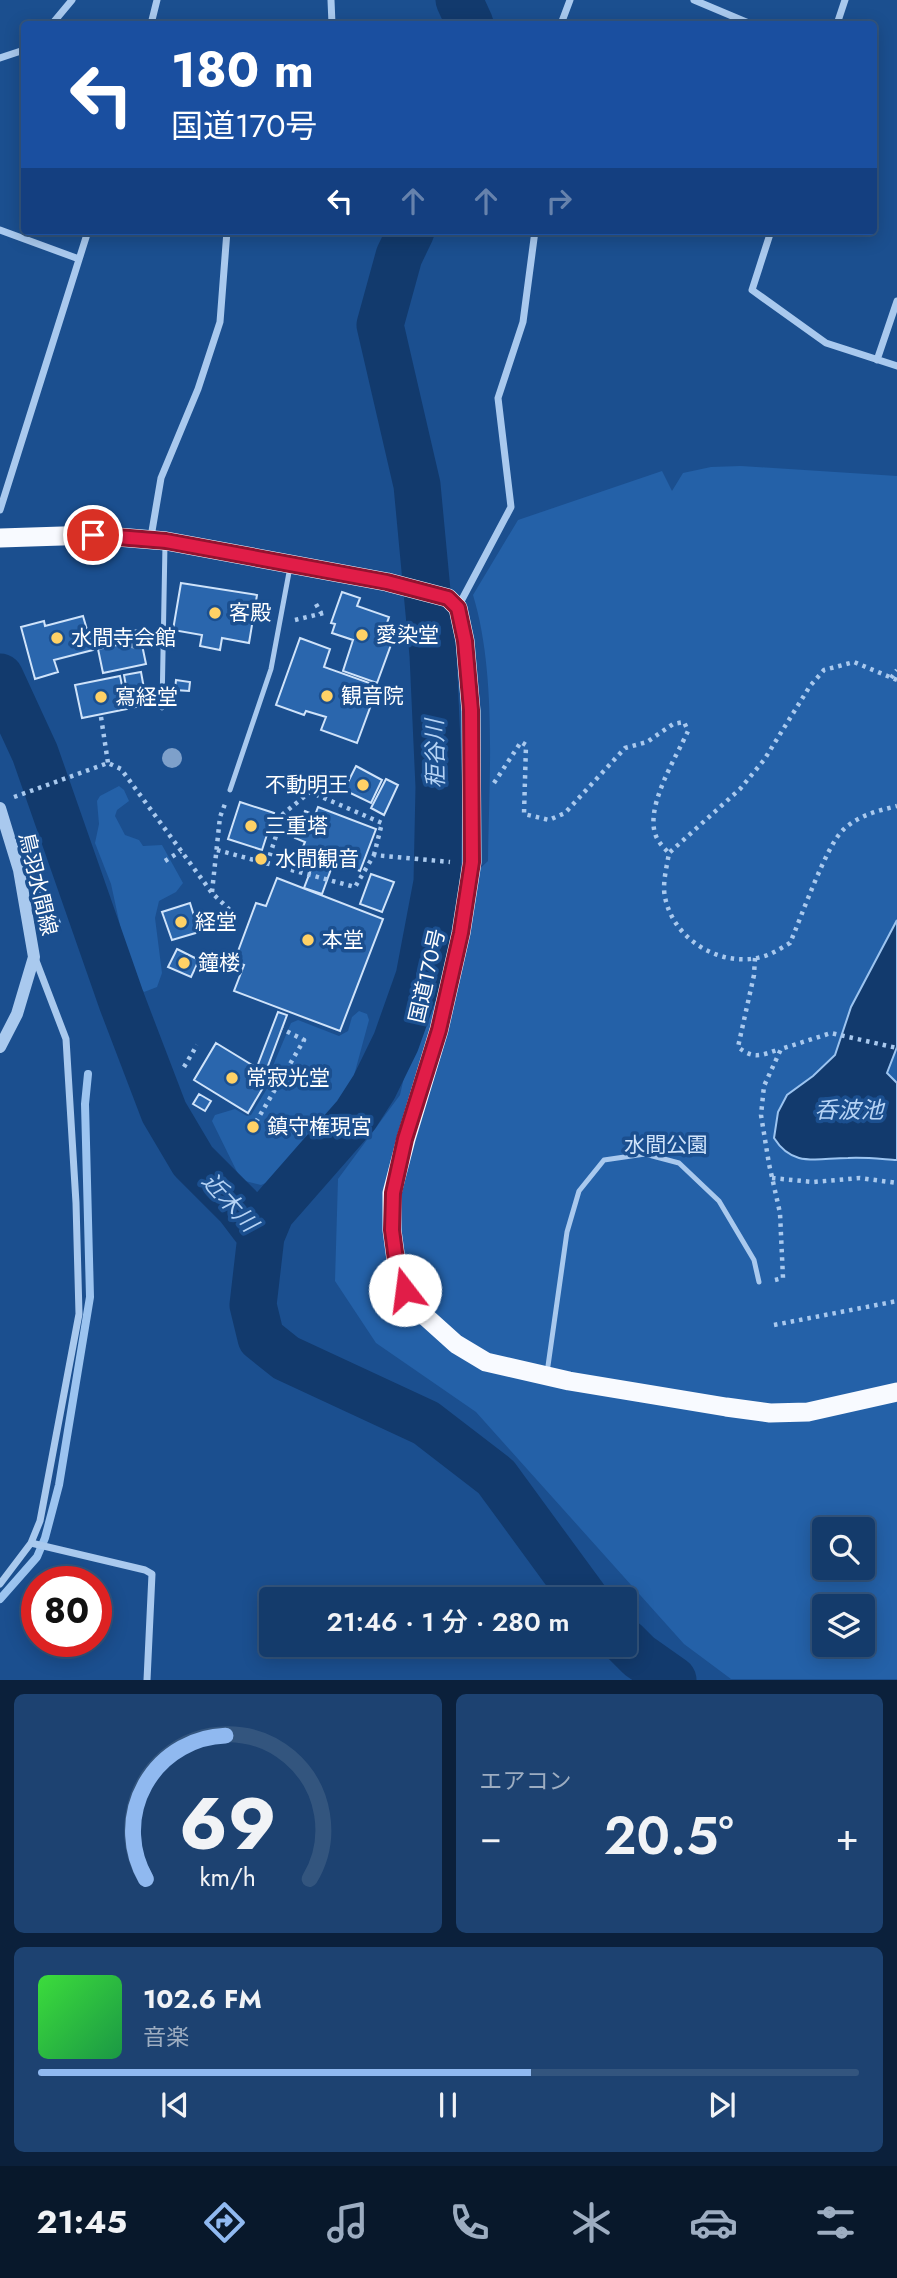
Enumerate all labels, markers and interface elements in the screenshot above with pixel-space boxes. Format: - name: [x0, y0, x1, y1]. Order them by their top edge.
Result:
- text: 180 m: [171, 35, 314, 105]
- icon: left: [56, 49, 147, 140]
- text: 国道170号: [171, 103, 317, 149]
- icon: left: [321, 182, 359, 220]
- icon: ahead: [394, 182, 432, 220]
- icon: ahead: [467, 182, 505, 220]
- icon: right: [540, 182, 578, 220]
- pin: [63, 505, 123, 565]
- icon: arrive: [74, 516, 112, 554]
- place label: 客殿: [229, 598, 271, 628]
- marker: 客殿: [207, 605, 223, 621]
- place label: 愛染堂: [376, 620, 439, 650]
- place label: 水間寺会館: [71, 623, 176, 653]
- marker: 愛染堂: [354, 627, 370, 643]
- marker: 水間寺会館: [49, 630, 65, 646]
- place label: 観音院: [341, 681, 404, 711]
- place label: 寫経堂: [115, 682, 178, 712]
- marker: 観音院: [319, 688, 335, 704]
- marker: 寫経堂: [93, 689, 109, 705]
- water label: 秬谷川: [417, 716, 453, 789]
- place label: 不動明王: [265, 770, 349, 800]
- marker: 不動明王: [355, 777, 371, 793]
- place label: 三重塔: [265, 811, 328, 841]
- marker: 三重塔: [243, 818, 259, 834]
- street label: 鳥羽水間線: [12, 829, 64, 939]
- place label: 水間観音: [275, 844, 359, 874]
- marker: 水間観音: [253, 851, 269, 867]
- place label: 経堂: [195, 907, 237, 937]
- marker: 経堂: [173, 914, 189, 930]
- place label: 本堂: [322, 925, 364, 955]
- street label: 国道170号: [402, 926, 452, 1026]
- marker: 本堂: [300, 932, 316, 948]
- place label: 鐘楼: [198, 948, 240, 978]
- marker: 鐘楼: [176, 955, 192, 971]
- place label: 常寂光堂: [246, 1063, 330, 1093]
- marker: 常寂光堂: [224, 1070, 240, 1086]
- water label: 呑波池: [815, 1093, 886, 1127]
- place label: 鎮守権現宮: [267, 1112, 372, 1142]
- marker: 鎮守権現宮: [245, 1119, 261, 1135]
- park label: 水間公園: [624, 1130, 708, 1160]
- water label: 近木川: [194, 1165, 268, 1241]
- position arrow: [368, 1253, 442, 1327]
- map controls: [812, 1517, 875, 1657]
- button: search: [812, 1517, 875, 1580]
- speed limit sign: 80: [21, 1566, 112, 1657]
- button: layers: [812, 1594, 875, 1657]
- text: 21:46 · 1 分 · 280 m: [327, 1603, 569, 1641]
- text: エアコン: [480, 1764, 572, 1798]
- text: 69: [179, 1772, 276, 1877]
- text: 20.5°: [604, 1798, 734, 1874]
- text: −: [480, 1809, 502, 1864]
- text: +: [836, 1809, 859, 1864]
- text: km/h: [199, 1859, 256, 1895]
- text: 102.6 FM: [143, 1980, 262, 2018]
- text: 音楽: [143, 2020, 189, 2054]
- icon: previous: [156, 2086, 194, 2124]
- icon: pause: [429, 2086, 467, 2124]
- icon: next: [703, 2086, 741, 2124]
- icon: directions: [200, 2198, 249, 2247]
- icon: music: [323, 2198, 372, 2247]
- icon: phone: [445, 2198, 494, 2247]
- icon: climate: [567, 2198, 616, 2247]
- icon: car: [689, 2198, 738, 2247]
- icon: filters: [811, 2198, 860, 2247]
- text: 21:45: [37, 2199, 127, 2245]

